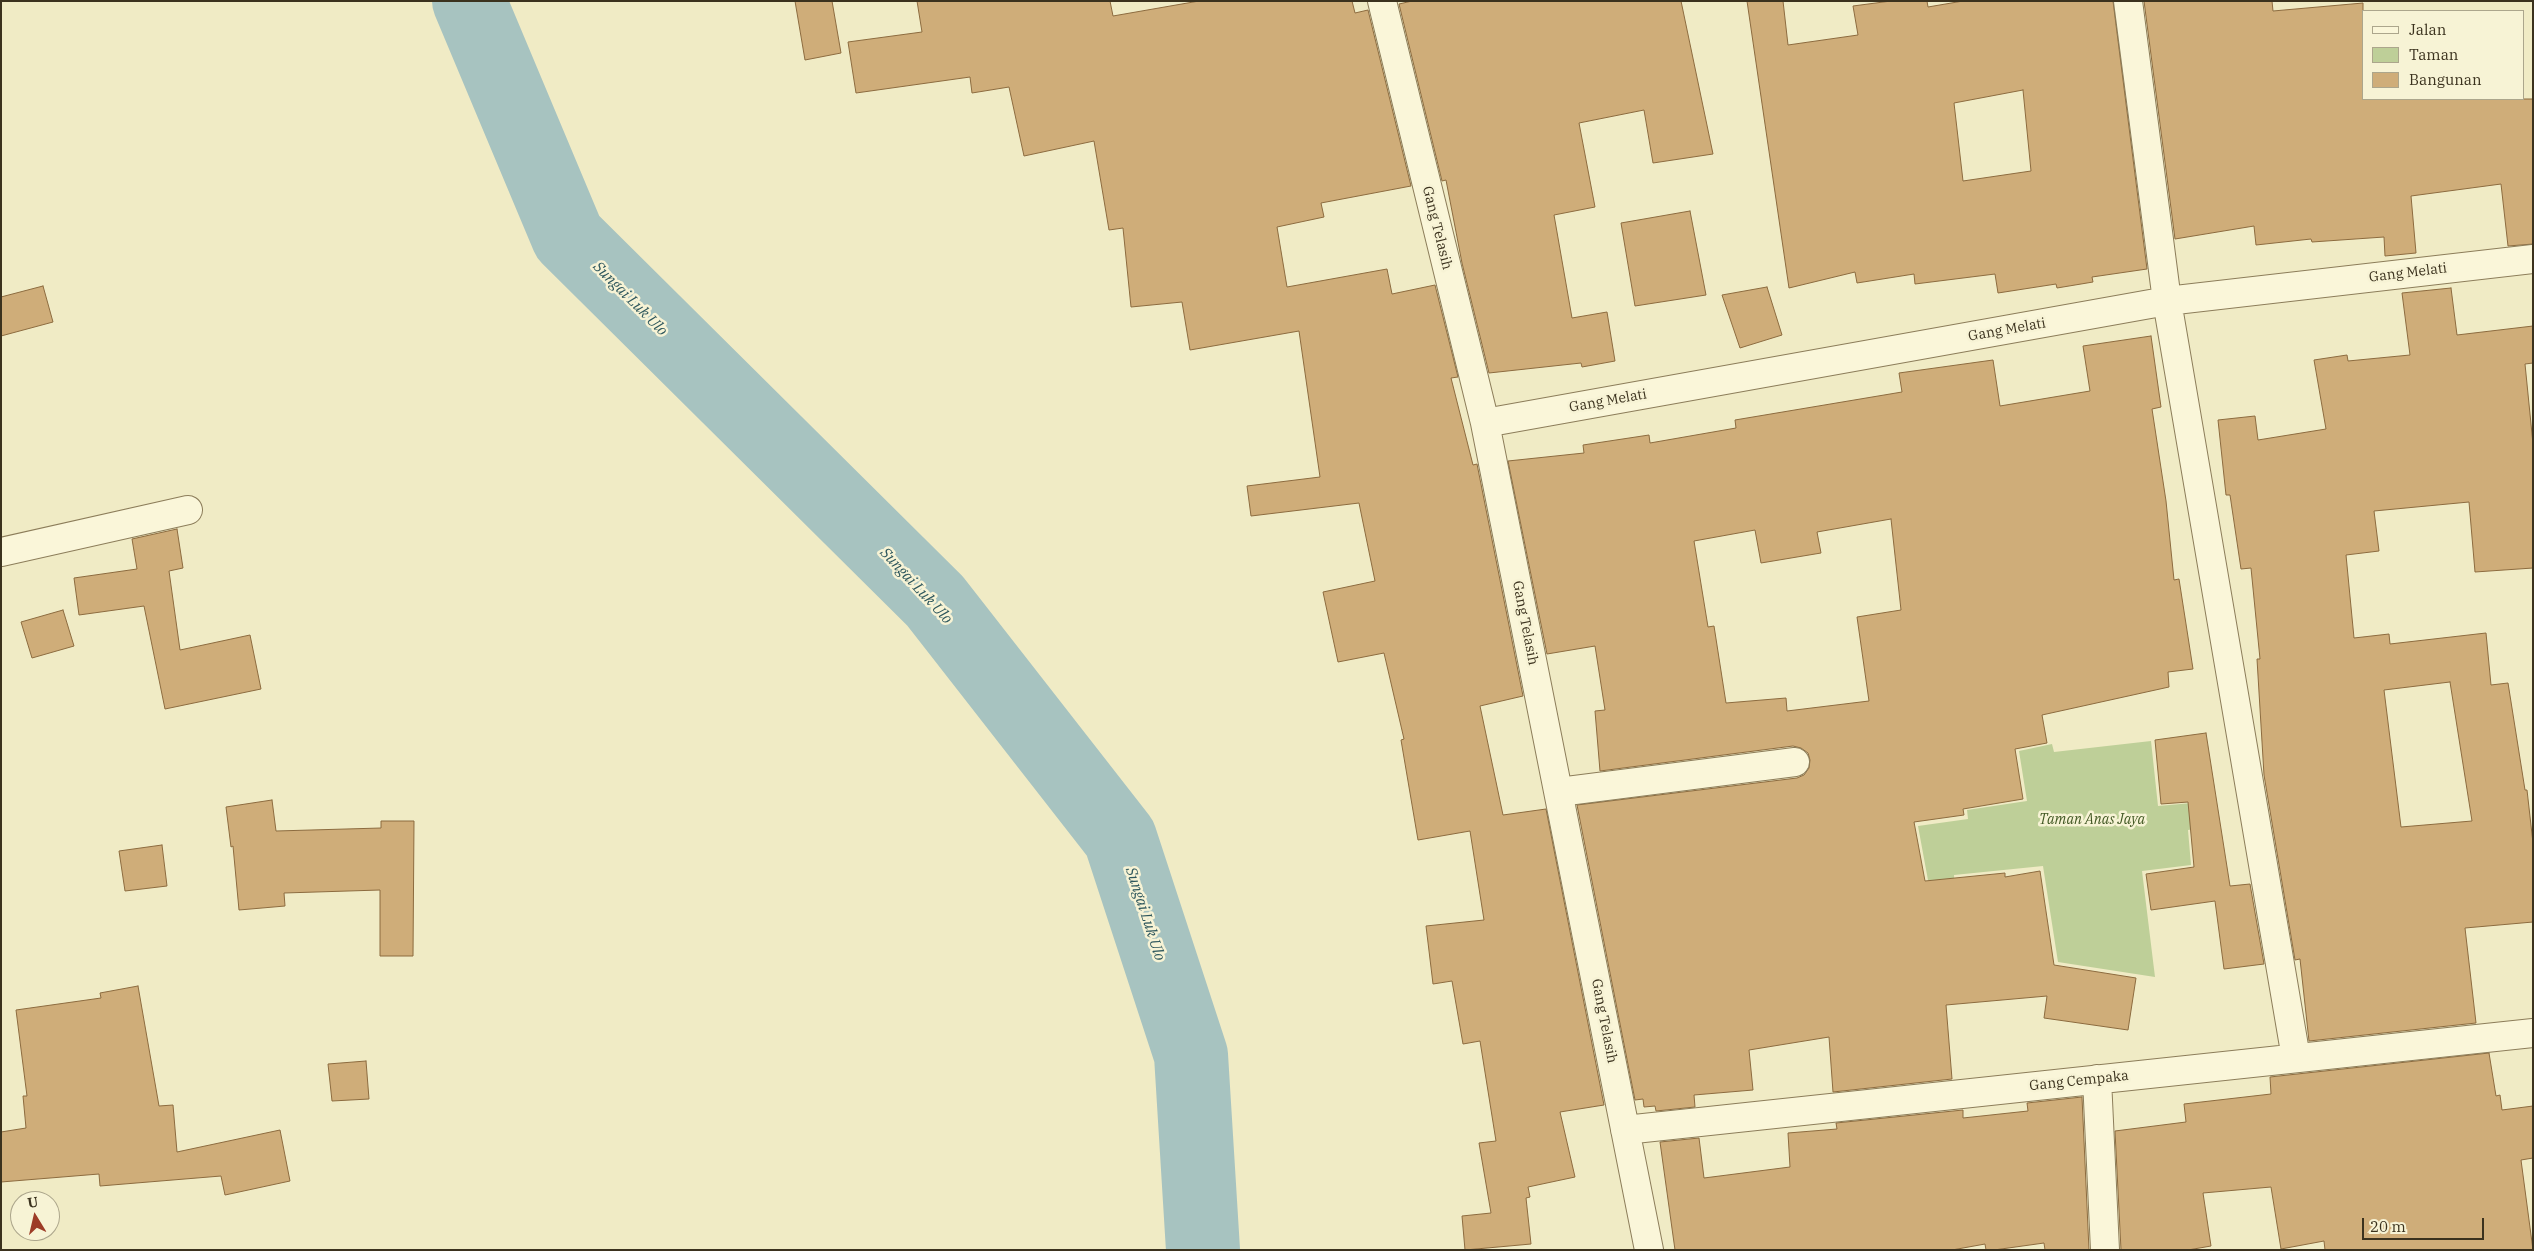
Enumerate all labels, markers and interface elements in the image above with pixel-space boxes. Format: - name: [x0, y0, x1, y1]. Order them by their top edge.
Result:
- legend: [2362, 10, 2524, 100]
- text: Jalan: [2409, 20, 2446, 39]
- text: Taman: [2409, 45, 2458, 64]
- text: Bangunan: [2409, 70, 2482, 89]
- street label: Gang Telasih: [1419, 184, 1455, 272]
- water label: Sungai Luk Ulo: [589, 258, 671, 340]
- street label: Gang Melati: [2368, 260, 2448, 286]
- street label: Gang Melati: [1967, 315, 2047, 345]
- street label: Gang Melati: [1568, 386, 1648, 416]
- water label: Sungai Luk Ulo: [876, 544, 956, 628]
- street label: Gang Telasih: [1509, 579, 1541, 667]
- park label: Taman Anas Jaya: [2039, 812, 2145, 828]
- water label: Sungai Luk Ulo: [1121, 865, 1169, 963]
- street label: Gang Telasih: [1588, 977, 1620, 1065]
- street label: Gang Cempaka: [2029, 1067, 2129, 1095]
- north arrow: [10, 1191, 60, 1241]
- text: U: [26, 1192, 40, 1212]
- scale bar: [2364, 1208, 2486, 1240]
- text: 20 m: [2370, 1217, 2406, 1236]

